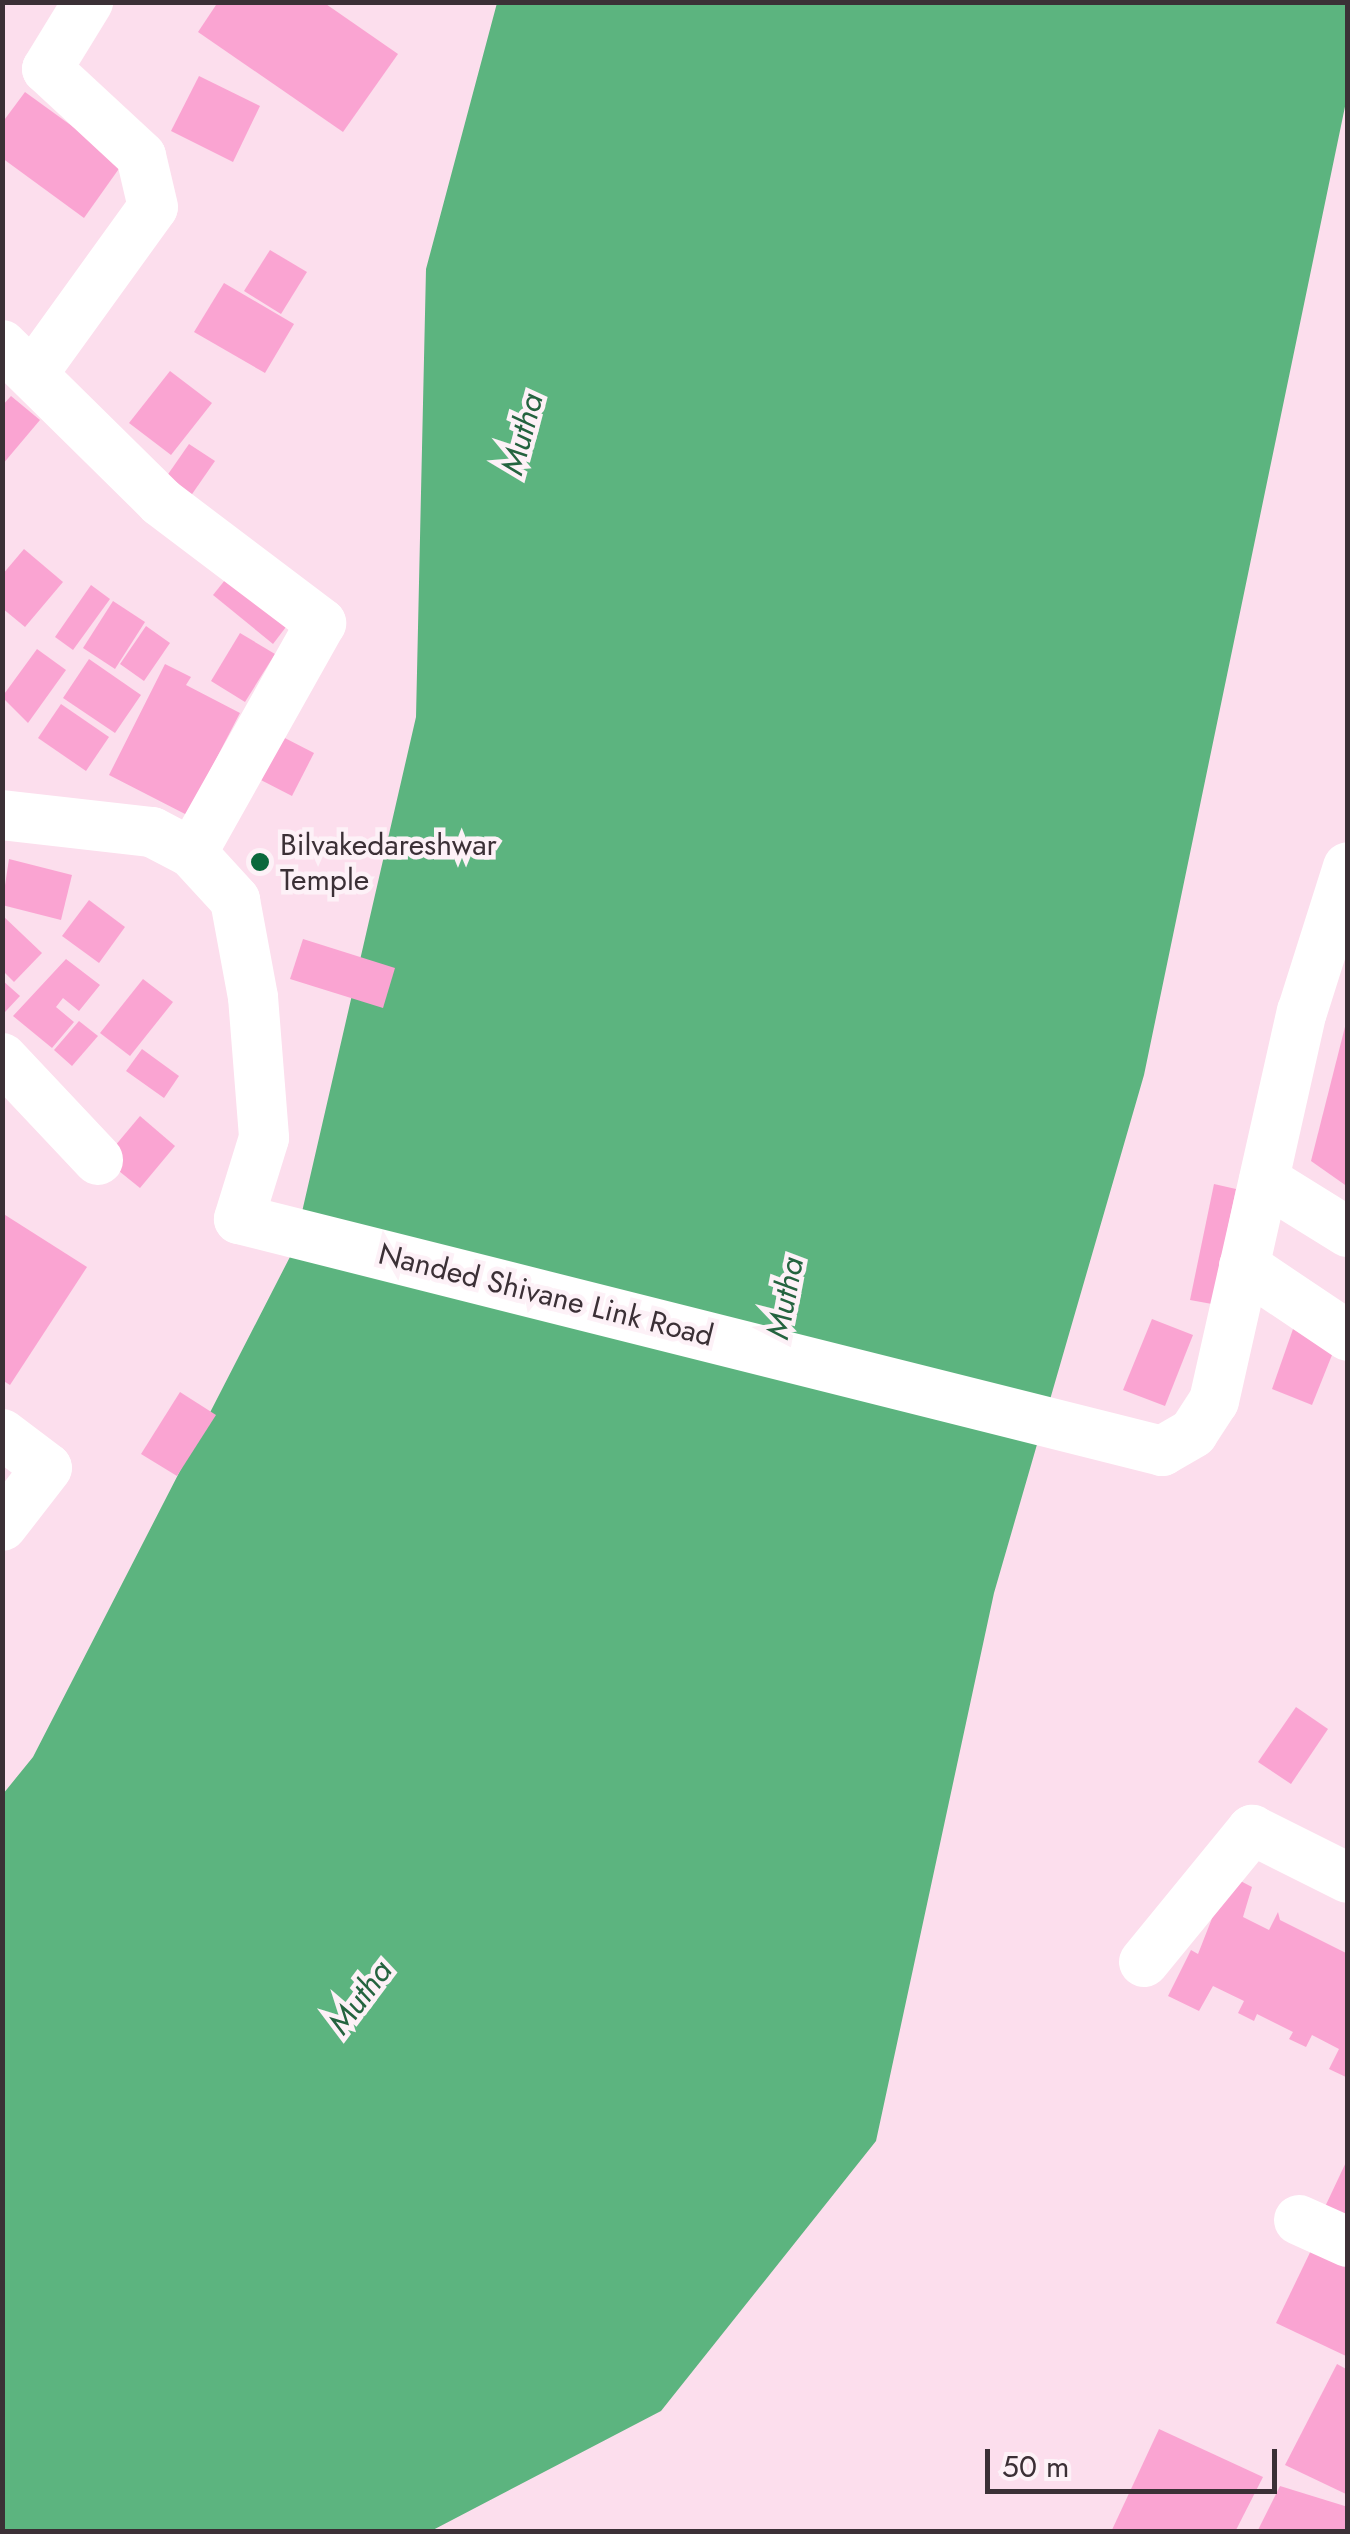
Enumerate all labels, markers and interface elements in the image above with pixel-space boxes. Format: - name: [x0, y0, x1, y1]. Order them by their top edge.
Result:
- water label: Mutha: [493, 389, 551, 479]
- place label: Bilvakedareshwar Temple: [280, 827, 497, 898]
- marker: Bilvakedareshwar Temple: [249, 851, 271, 873]
- street label: Nanded Shivane Link Road: [375, 1236, 717, 1354]
- water label: Mutha: [758, 1254, 812, 1342]
- water label: Mutha: [320, 1952, 400, 2042]
- scale bar: [990, 2429, 1282, 2491]
- text: 50 m: [1002, 2445, 1069, 2488]

